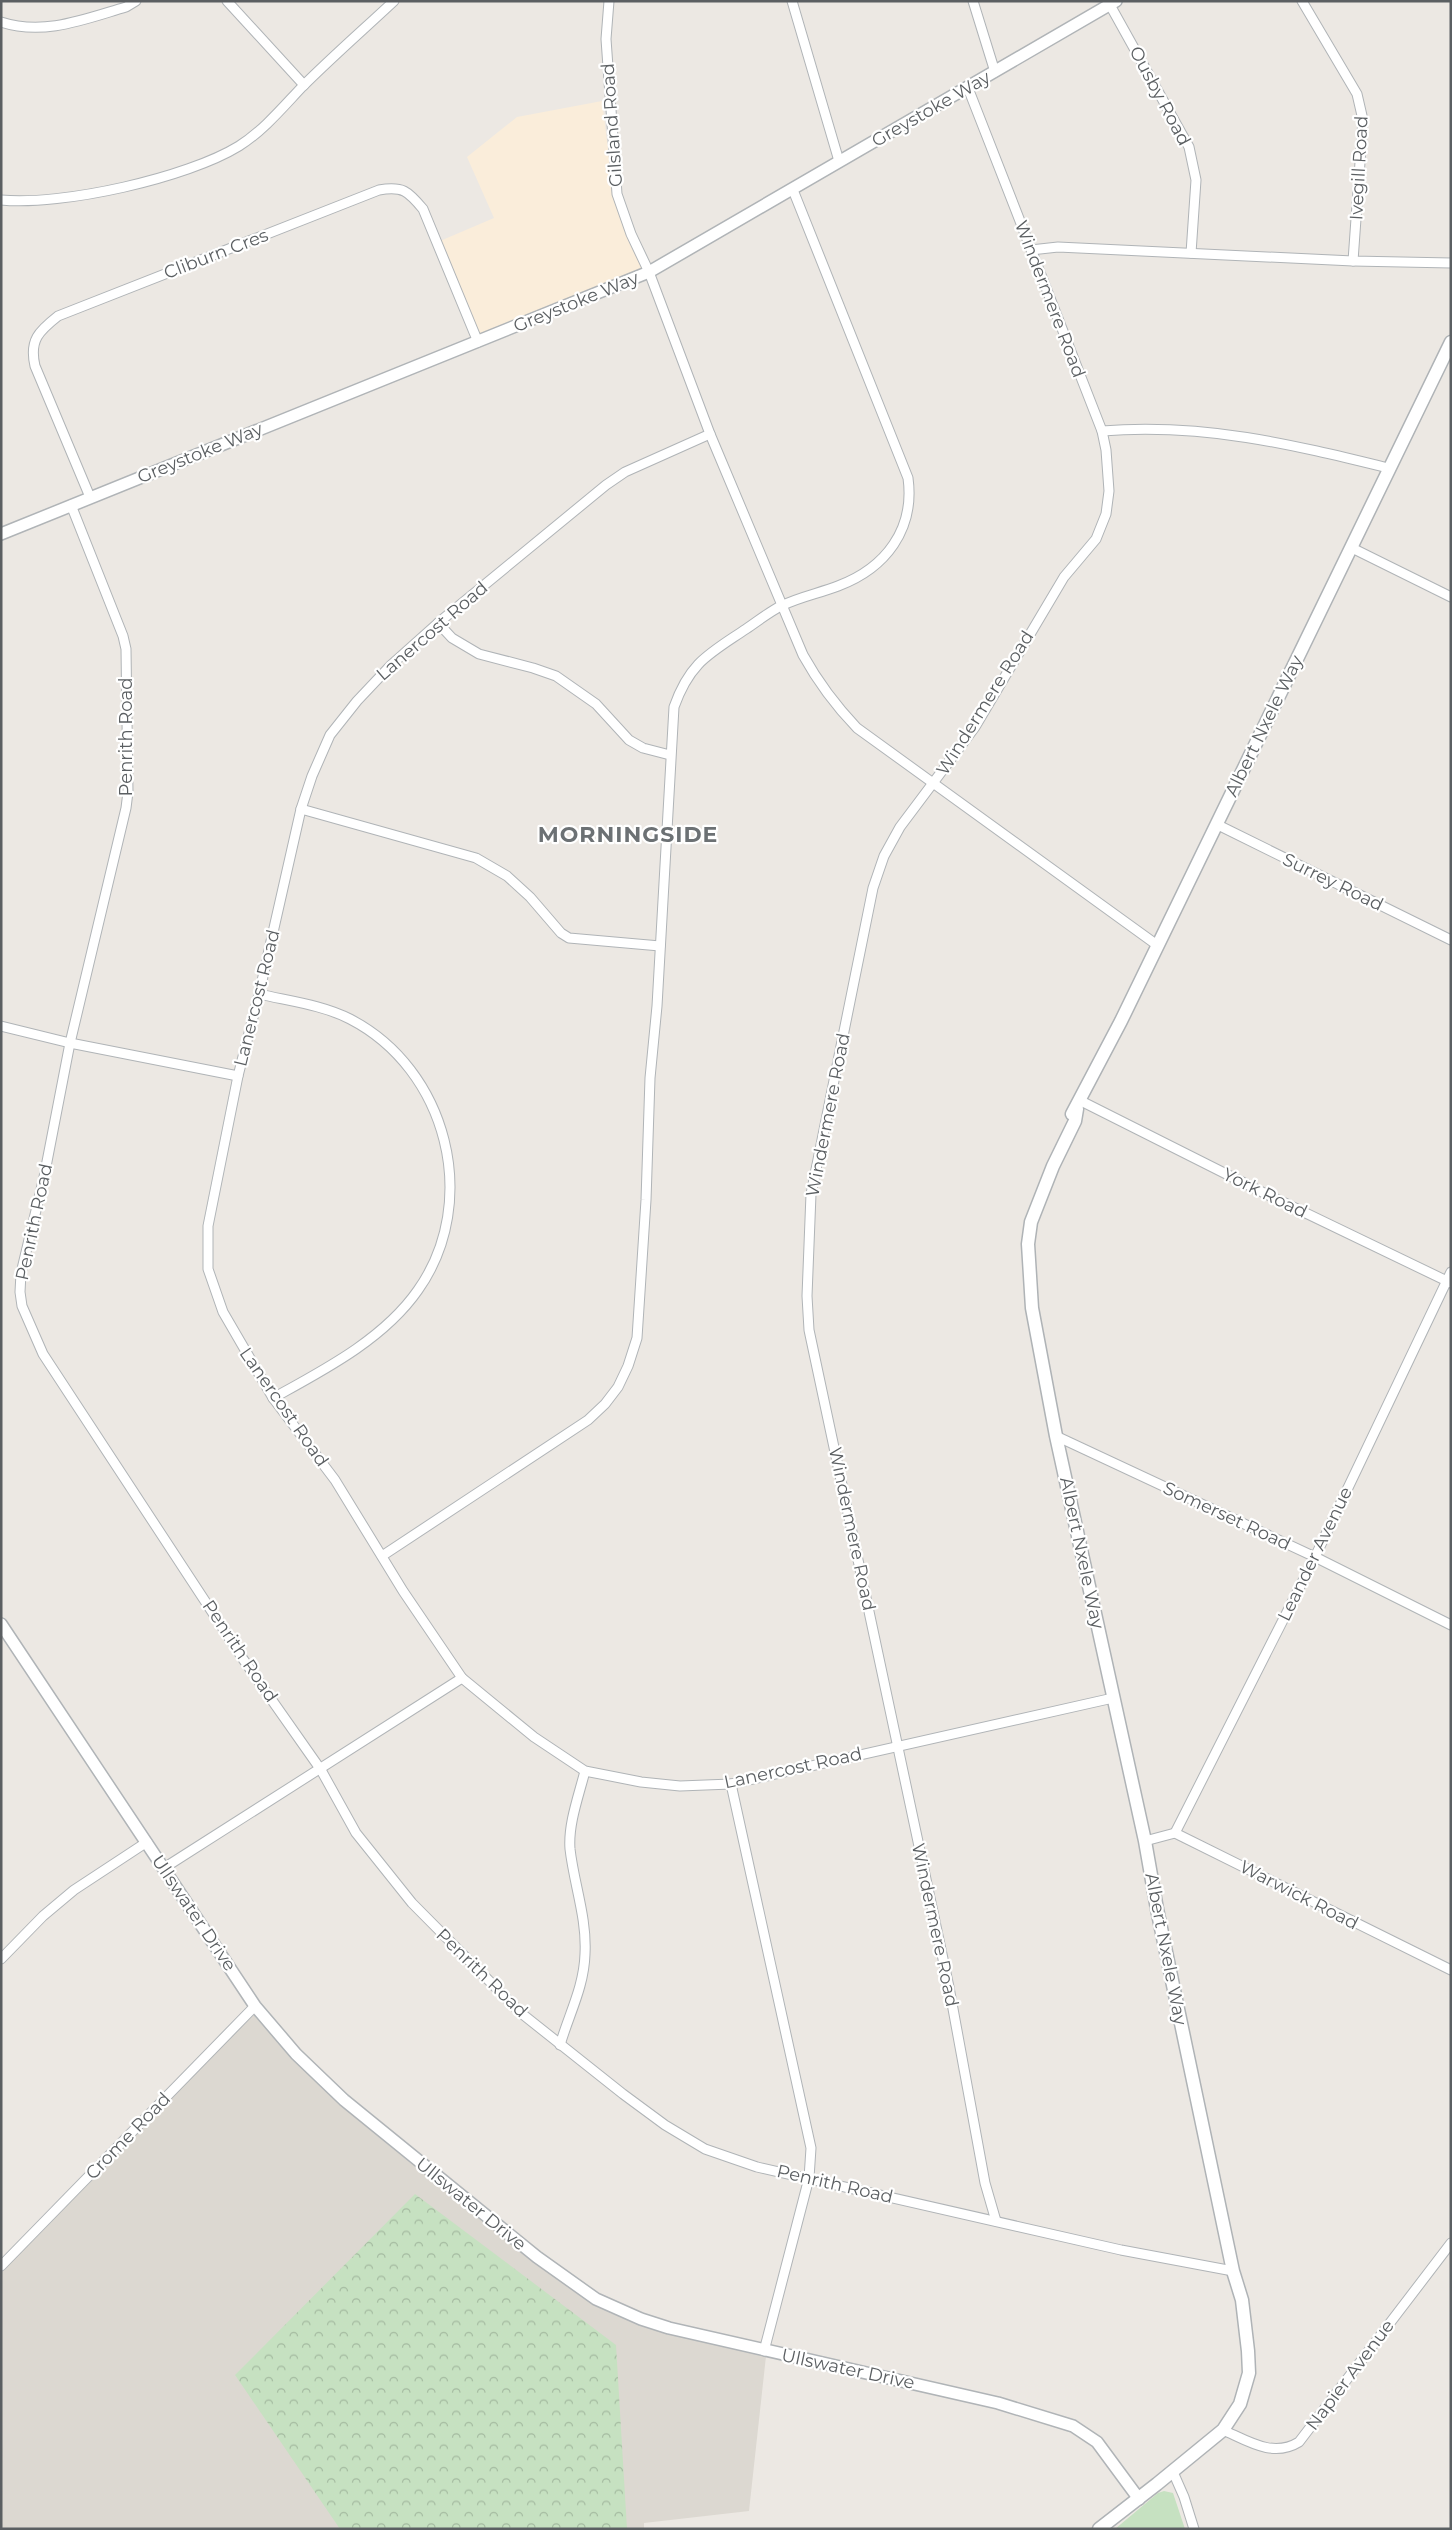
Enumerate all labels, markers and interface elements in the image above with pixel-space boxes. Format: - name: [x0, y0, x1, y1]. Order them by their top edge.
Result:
- street label: Ousby Road: [1125, 43, 1195, 149]
- street label: Gilsland Road: [597, 62, 627, 188]
- street label: Greystoke Way: [868, 66, 994, 152]
- street label: Ivegill Road: [1345, 115, 1373, 221]
- street label: Windermere Road: [1010, 217, 1090, 381]
- street label: Cliburn Cres: [161, 224, 272, 284]
- street label: Greystoke Way: [510, 267, 642, 337]
- street label: Greystoke Way: [134, 418, 266, 488]
- street label: Lanercost Road: [372, 577, 492, 685]
- street label: Windermere Road: [932, 627, 1038, 779]
- street label: Albert Nxele Way: [1220, 651, 1308, 800]
- street label: Penrith Road: [115, 678, 137, 796]
- district label: MORNINGSIDE: [538, 821, 718, 848]
- street label: Surrey Road: [1279, 848, 1387, 916]
- street label: Lanercost Road: [229, 927, 285, 1069]
- street label: Windermere Road: [801, 1031, 855, 1199]
- street label: Penrith Road: [11, 1162, 57, 1282]
- street label: York Road: [1219, 1163, 1311, 1223]
- street label: Lanercost Road: [235, 1343, 333, 1471]
- street label: Windermere Road: [824, 1445, 880, 1613]
- street label: Albert Nxele Way: [1055, 1475, 1109, 1631]
- street label: Somerset Road: [1160, 1477, 1294, 1555]
- street label: Leander Avenue: [1273, 1483, 1357, 1625]
- street label: Penrith Road: [198, 1596, 282, 1706]
- street label: Lanercost Road: [722, 1743, 864, 1793]
- street label: Windermere Road: [907, 1841, 963, 2009]
- street label: Ullswater Drive: [147, 1851, 241, 1975]
- street label: Warwick Road: [1236, 1856, 1362, 1934]
- street label: Albert Nxele Way: [1140, 1871, 1192, 2027]
- street label: Penrith Road: [432, 1924, 532, 2022]
- street label: Crome Road: [81, 2088, 175, 2184]
- street label: Ullswater Drive: [411, 2153, 531, 2255]
- street label: Penrith Road: [775, 2160, 895, 2208]
- street label: Napier Avenue: [1301, 2315, 1399, 2435]
- street label: Ullswater Drive: [779, 2344, 917, 2394]

